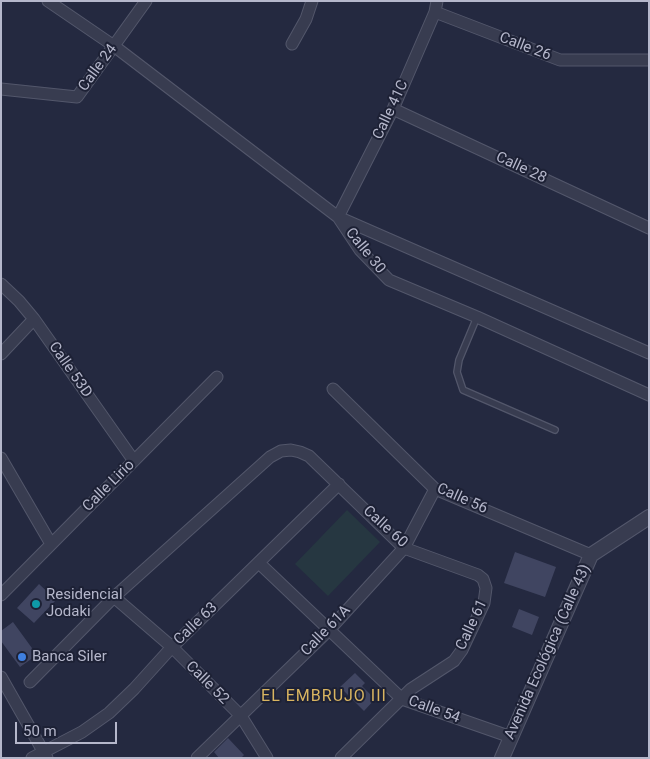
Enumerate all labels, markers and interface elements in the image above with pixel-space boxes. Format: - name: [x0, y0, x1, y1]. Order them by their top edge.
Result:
- street label: Calle 26: [497, 29, 553, 65]
- street label: Calle 24: [75, 41, 121, 95]
- street label: Calle 41C: [369, 77, 413, 143]
- street label: Calle 28: [493, 148, 549, 188]
- street label: Calle 30: [341, 224, 389, 278]
- street label: Calle 53D: [44, 339, 96, 401]
- street label: Calle Lirio: [79, 456, 139, 516]
- street label: Calle 56: [434, 480, 490, 518]
- street label: Calle 60: [359, 502, 411, 552]
- street label: Avenida Ecológica (Calle 43): [501, 562, 595, 742]
- place label: Residencial Jodaki: [46, 586, 123, 621]
- street label: Calle 61: [452, 597, 492, 653]
- marker: Residencial Jodaki: [30, 598, 42, 610]
- street label: Calle 63: [170, 599, 222, 649]
- street label: Calle 61A: [297, 602, 355, 660]
- place label: Banca Siler: [32, 648, 107, 666]
- marker: Banca Siler: [16, 651, 28, 663]
- street label: Calle 52: [182, 658, 232, 708]
- district label: EL EMBRUJO III: [259, 687, 389, 707]
- street label: Calle 54: [406, 692, 462, 728]
- scale bar: [18, 712, 120, 744]
- text: 50 m: [23, 722, 57, 740]

